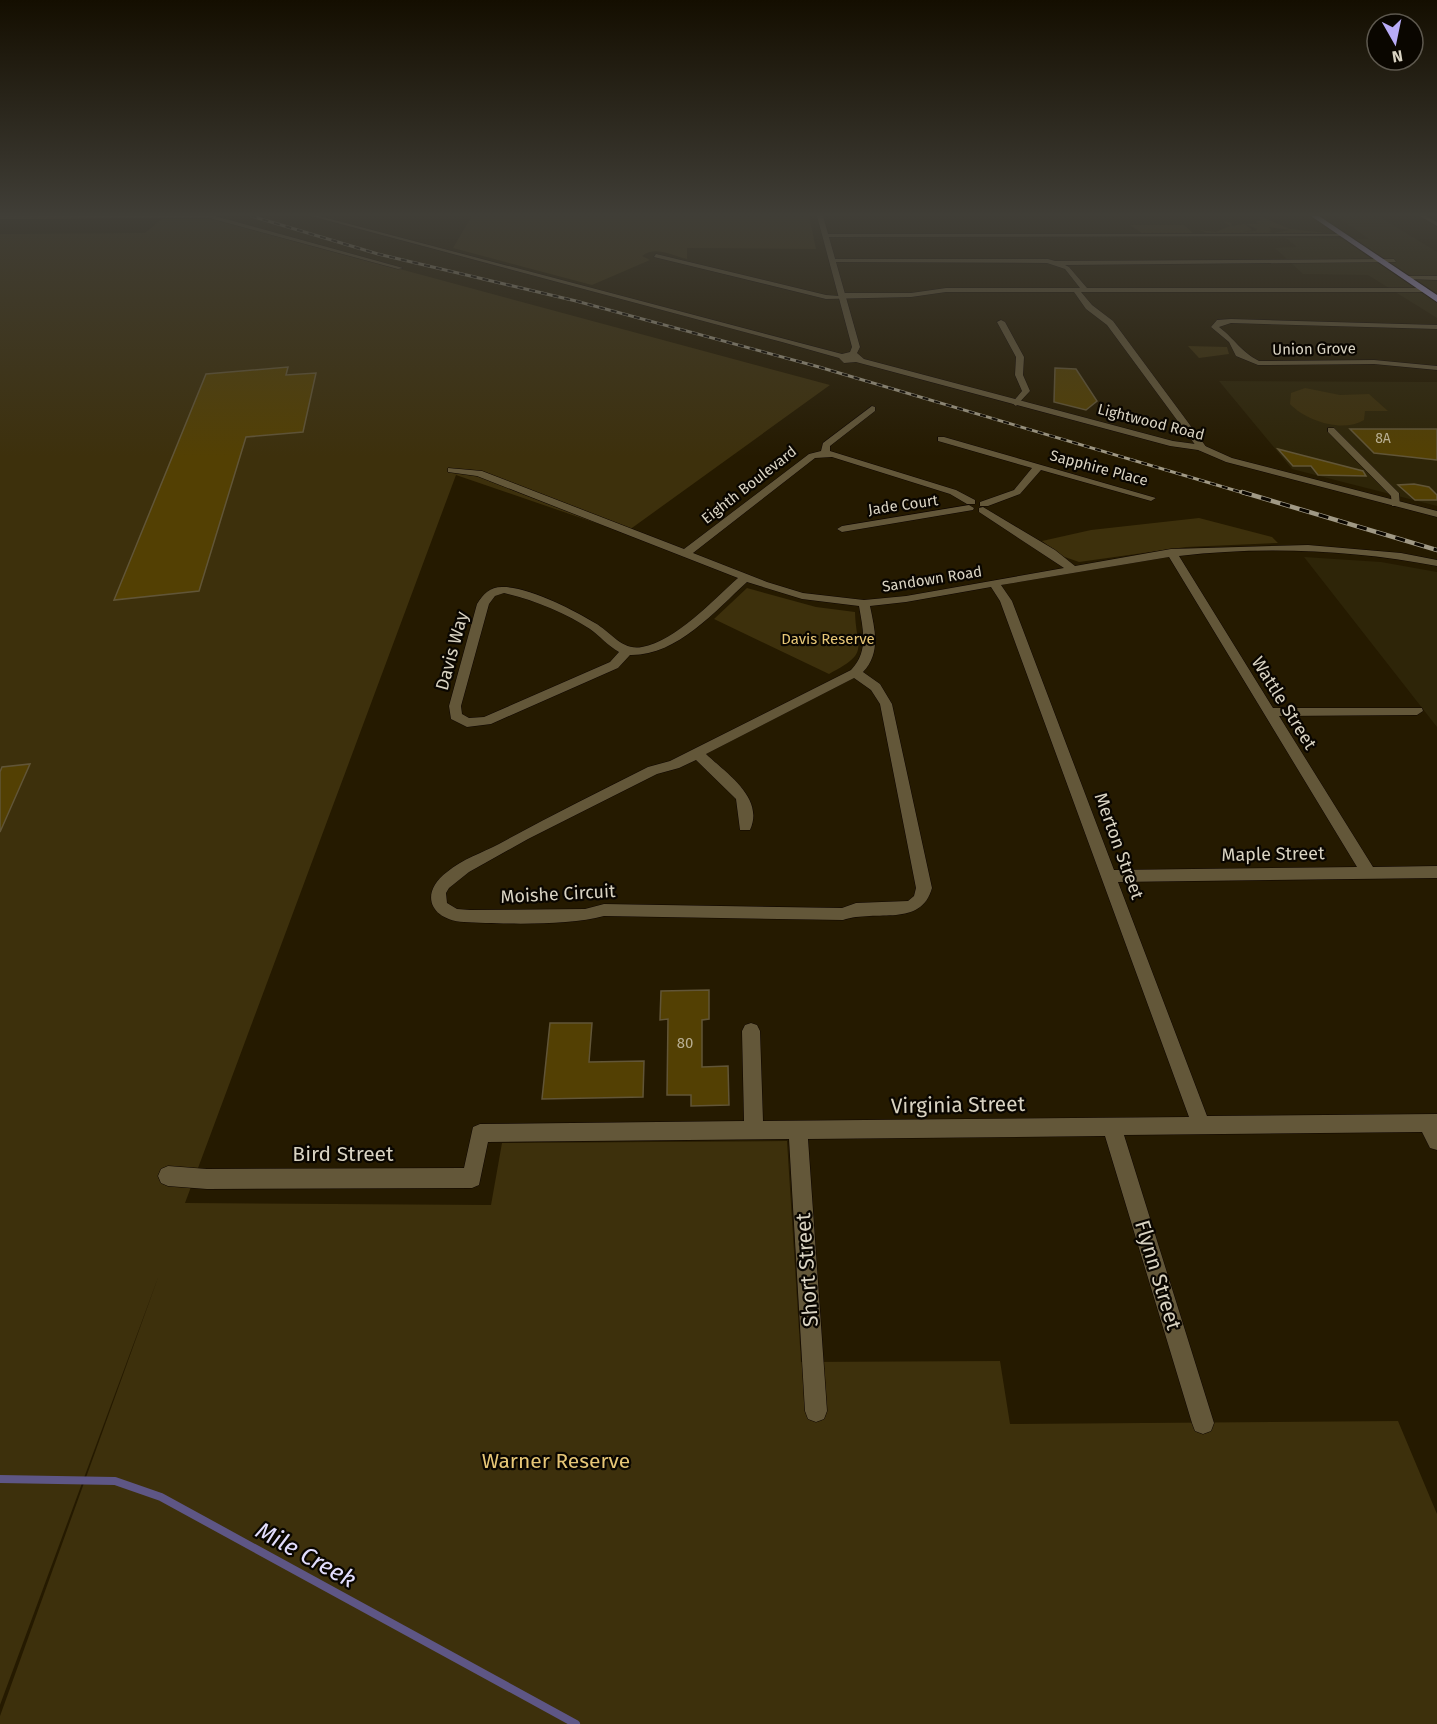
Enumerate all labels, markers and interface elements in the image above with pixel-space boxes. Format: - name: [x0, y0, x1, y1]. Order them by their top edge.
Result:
- north arrow: [1365, 12, 1425, 72]
- text: N: [1391, 46, 1404, 67]
- street label: Union Grove: [1272, 339, 1356, 359]
- street label: Lightwood Road: [1096, 400, 1206, 444]
- house number: 8A: [1375, 430, 1391, 447]
- street label: Eighth Boulevard: [698, 442, 800, 528]
- street label: Sapphire Place: [1048, 446, 1150, 490]
- street label: Jade Court: [867, 491, 940, 519]
- street label: Sandown Road: [881, 562, 983, 596]
- street label: Davis Way: [431, 609, 473, 693]
- park label: Davis Reserve: [781, 630, 875, 648]
- street label: Wattle Street: [1247, 652, 1322, 754]
- street label: Merton Street: [1090, 790, 1149, 903]
- street label: Maple Street: [1221, 842, 1325, 866]
- street label: Moishe Circuit: [500, 880, 617, 908]
- house number: 80: [677, 1034, 693, 1052]
- street label: Virginia Street: [891, 1091, 1026, 1119]
- street label: Bird Street: [292, 1141, 394, 1167]
- street label: Short Street: [790, 1212, 824, 1328]
- street label: Flynn Street: [1129, 1217, 1187, 1333]
- park label: Warner Reserve: [482, 1448, 630, 1474]
- water label: Mile Creek: [251, 1516, 361, 1594]

